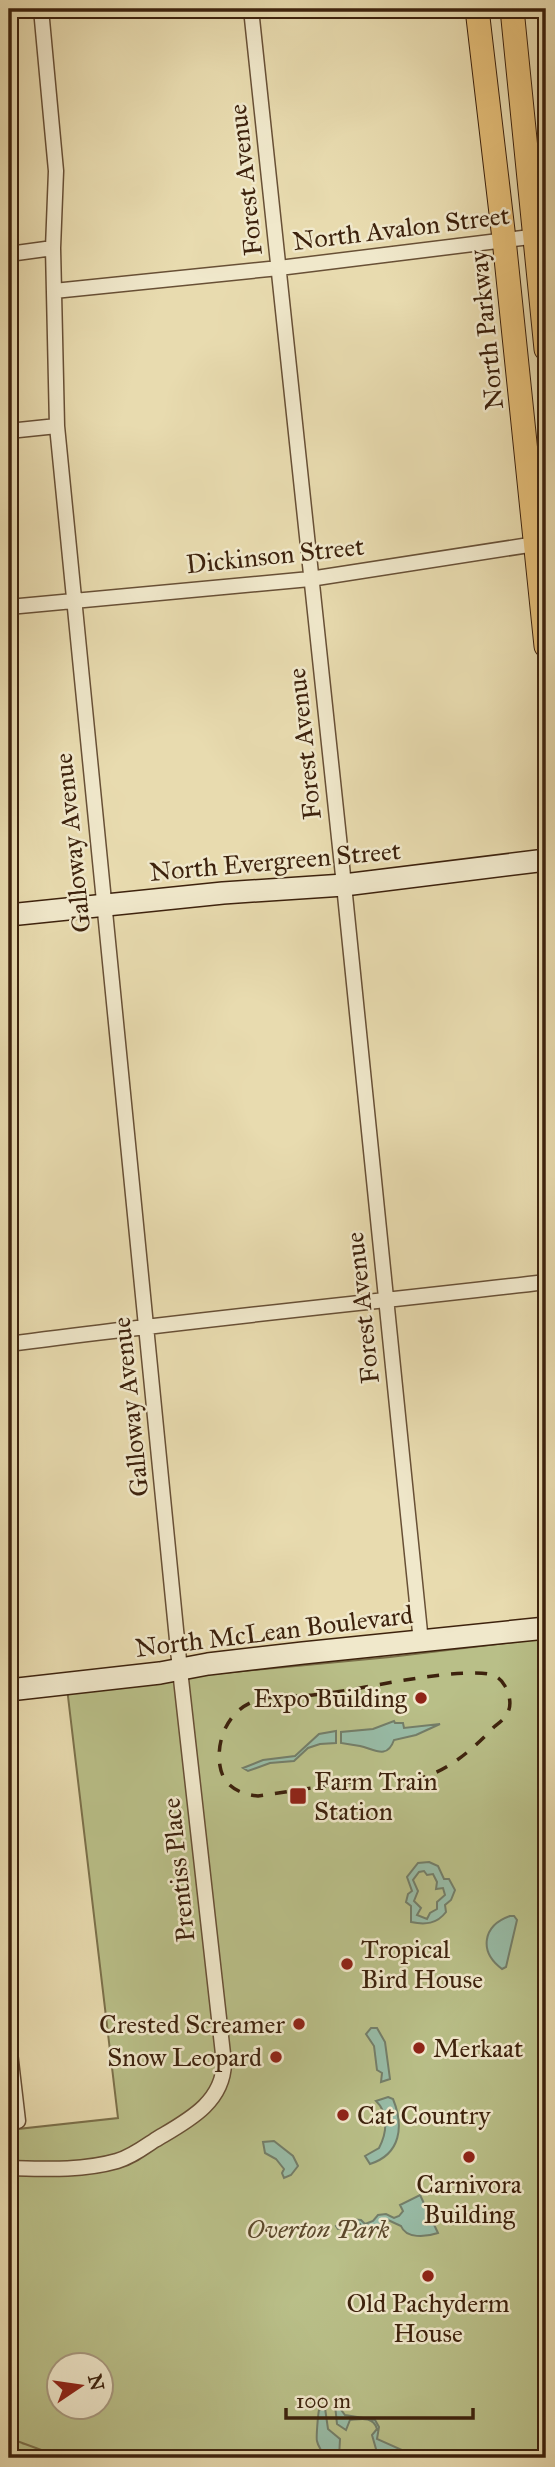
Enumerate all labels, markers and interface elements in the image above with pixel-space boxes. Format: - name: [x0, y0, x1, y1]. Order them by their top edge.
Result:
- street label: Forest Avenue: [221, 102, 269, 257]
- street label: North Avalon Street: [291, 199, 511, 257]
- street label: North Parkway: [462, 248, 510, 412]
- street label: Dickinson Street: [184, 530, 366, 580]
- street label: Forest Avenue: [280, 666, 328, 821]
- street label: Galloway Avenue: [47, 751, 97, 934]
- street label: North Evergreen Street: [148, 834, 402, 888]
- street label: Forest Avenue: [338, 1230, 386, 1385]
- street label: Galloway Avenue: [105, 1315, 155, 1498]
- street label: North McLean Boulevard: [133, 1598, 415, 1664]
- place label: Expo Building: [253, 1682, 408, 1714]
- marker: Expo Building: [413, 1690, 429, 1706]
- place label: Farm Train Station: [314, 1765, 438, 1827]
- marker: Farm Train Station: [288, 1786, 308, 1806]
- street label: Prentiss Place: [155, 1796, 201, 1944]
- place label: Tropical Bird House: [361, 1933, 483, 1995]
- marker: Tropical Bird House: [339, 1956, 355, 1972]
- place label: Crested Screamer: [99, 2008, 285, 2040]
- marker: Crested Screamer: [291, 2016, 307, 2032]
- place label: Merkaat: [433, 2032, 523, 2064]
- marker: Merkaat: [411, 2040, 427, 2056]
- place label: Snow Leopard: [107, 2041, 262, 2073]
- marker: Snow Leopard: [268, 2049, 284, 2065]
- place label: Cat Country: [357, 2099, 491, 2131]
- marker: Cat Country: [335, 2107, 351, 2123]
- marker: Carnivora Building: [461, 2149, 477, 2165]
- place label: Carnivora Building: [416, 2168, 522, 2230]
- park label: Overton Park: [246, 2213, 390, 2245]
- marker: Old Pachyderm House: [420, 2268, 436, 2284]
- place label: Old Pachyderm House: [346, 2287, 510, 2349]
- north arrow: [46, 2352, 116, 2422]
- text: N: [83, 2372, 109, 2393]
- scale bar: [286, 2376, 473, 2420]
- text: 100 m: [296, 2388, 351, 2414]

